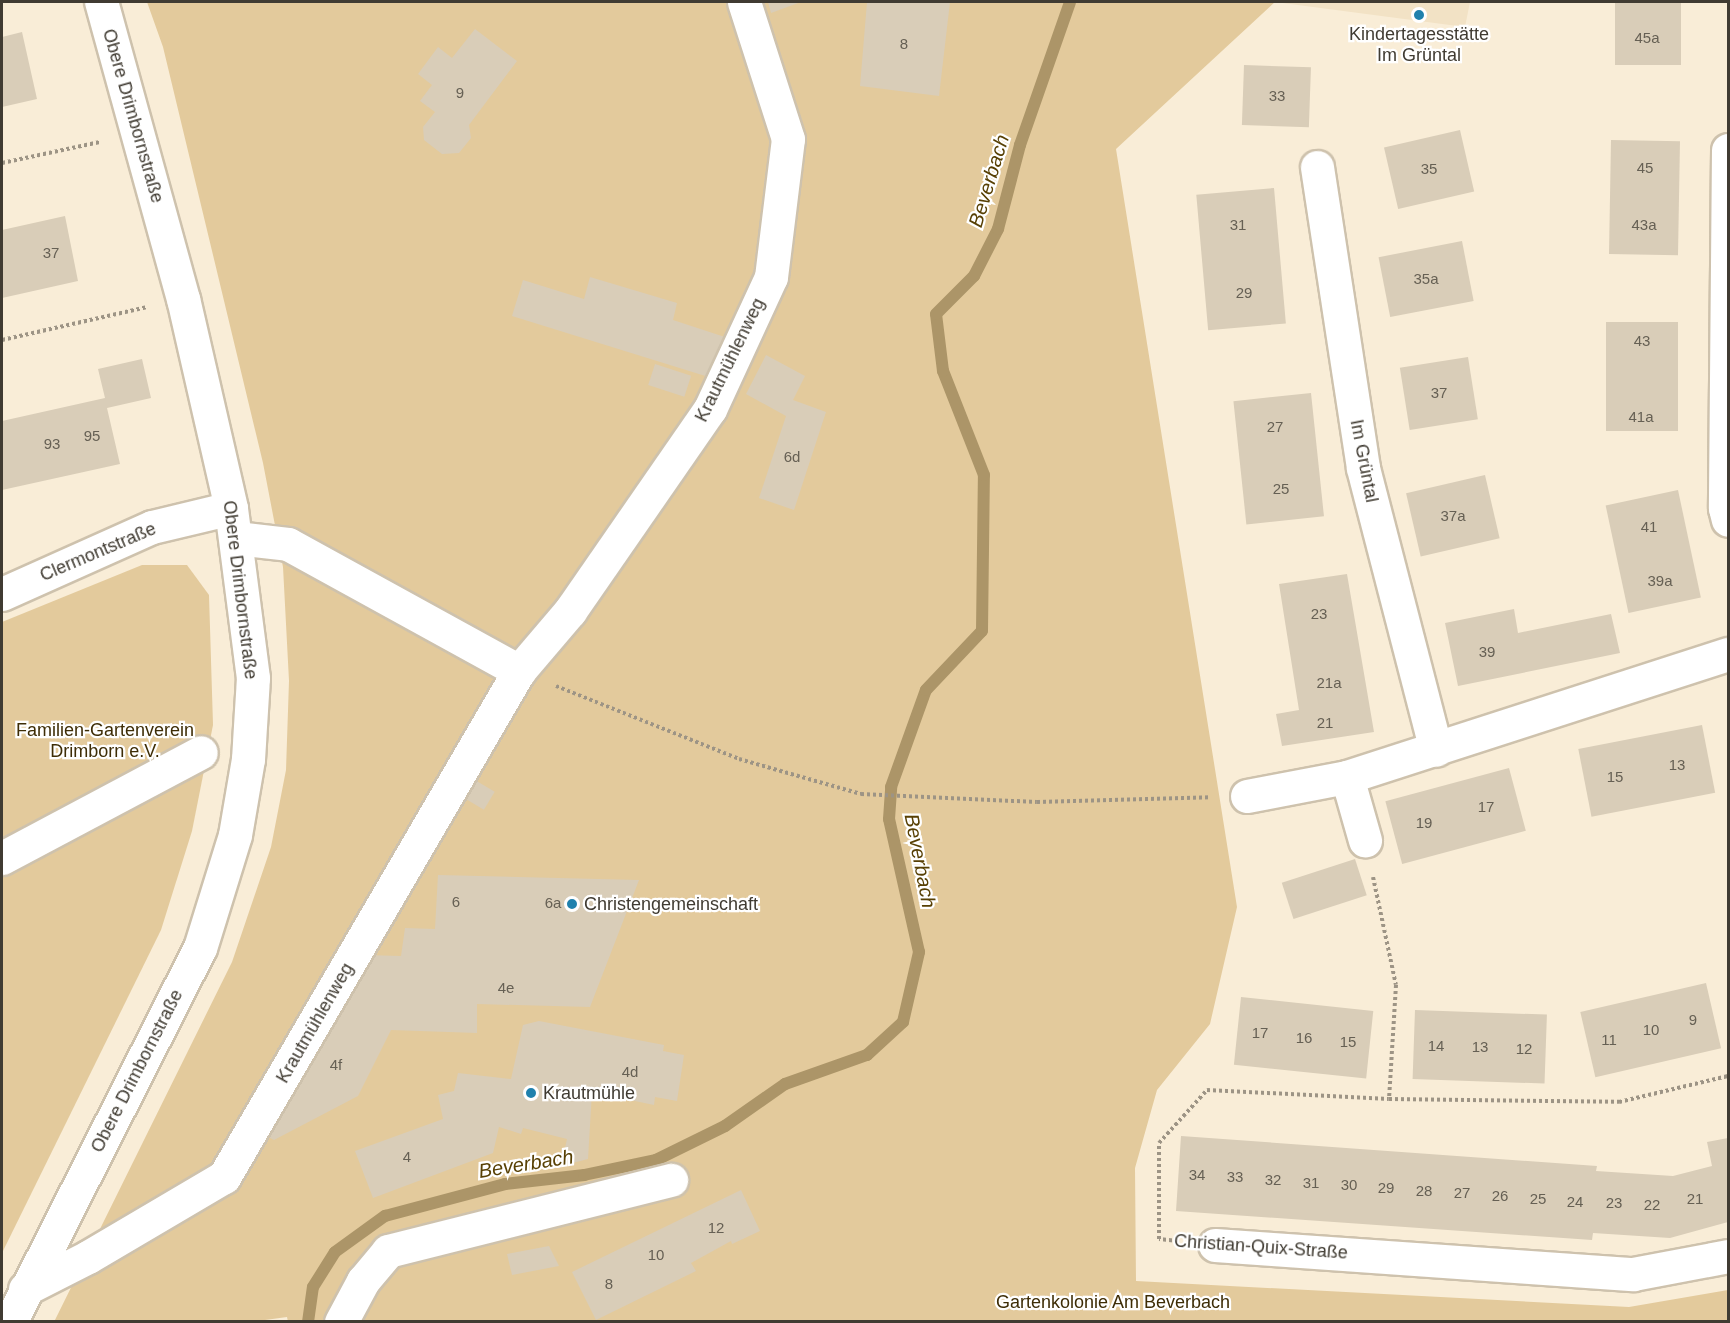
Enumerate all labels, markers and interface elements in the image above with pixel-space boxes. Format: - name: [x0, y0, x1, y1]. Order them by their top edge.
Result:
- marker: Kindertagesstätte Im Grüntal: [1412, 8, 1426, 22]
- place label: Kindertagesstätte Im Grüntal: [1349, 24, 1489, 66]
- street label: Obere Drimbornstraße: [98, 26, 168, 206]
- house number: 45a: [1634, 29, 1660, 47]
- house number: 8: [900, 35, 908, 53]
- house number: 9: [456, 84, 464, 102]
- house number: 33: [1269, 87, 1285, 105]
- water label: Beverbach: [964, 132, 1014, 230]
- house number: 45: [1637, 159, 1653, 177]
- house number: 35: [1421, 160, 1437, 178]
- house number: 31: [1230, 216, 1246, 234]
- house number: 43a: [1631, 216, 1657, 234]
- house number: 37: [43, 244, 59, 262]
- house number: 35a: [1413, 270, 1439, 288]
- house number: 29: [1236, 284, 1252, 302]
- street label: Krautmühlenweg: [691, 295, 769, 425]
- house number: 43: [1634, 332, 1650, 350]
- house number: 37: [1431, 384, 1447, 402]
- house number: 41a: [1628, 408, 1654, 426]
- house number: 27: [1267, 418, 1283, 436]
- street label: Im Grüntal: [1345, 418, 1383, 504]
- house number: 95: [84, 427, 100, 445]
- house number: 93: [44, 435, 60, 453]
- house number: 6d: [784, 448, 800, 466]
- house number: 25: [1273, 480, 1289, 498]
- street label: Obere Drimbornstraße: [218, 499, 262, 681]
- house number: 37a: [1440, 507, 1466, 525]
- street label: Clermontstraße: [37, 518, 159, 586]
- house number: 41: [1641, 518, 1657, 536]
- house number: 39a: [1647, 572, 1673, 590]
- house number: 23: [1311, 605, 1327, 623]
- house number: 39: [1479, 643, 1495, 661]
- house number: 21a: [1316, 674, 1342, 692]
- house number: 21: [1317, 714, 1333, 732]
- park label: Familien-Gartenverein Drimborn e.V.: [16, 720, 194, 762]
- house number: 13: [1669, 756, 1685, 774]
- house number: 15: [1607, 768, 1623, 786]
- house number: 17: [1478, 798, 1494, 816]
- water label: Beverbach: [899, 812, 941, 910]
- house number: 19: [1416, 814, 1432, 832]
- house number: 6: [452, 893, 460, 911]
- place label: Christengemeinschaft: [584, 893, 758, 915]
- house number: 6a: [545, 894, 561, 912]
- marker: Christengemeinschaft: [565, 897, 579, 911]
- street label: Krautmühlenweg: [272, 959, 358, 1087]
- house number: 4e: [498, 979, 514, 997]
- street label: Obere Drimbornstraße: [87, 986, 187, 1156]
- house number: 9: [1689, 1011, 1697, 1029]
- house number: 10: [1643, 1021, 1659, 1039]
- house number: 17: [1252, 1024, 1268, 1042]
- house number: 16: [1296, 1029, 1312, 1047]
- house number: 11: [1601, 1031, 1617, 1049]
- house number: 15: [1340, 1033, 1356, 1051]
- house number: 14: [1428, 1037, 1444, 1055]
- house number: 13: [1472, 1038, 1488, 1056]
- house number: 12: [1516, 1040, 1532, 1058]
- house number: 4f: [330, 1056, 342, 1074]
- house number: 4d: [622, 1063, 638, 1081]
- place label: Krautmühle: [543, 1082, 635, 1104]
- marker: Krautmühle: [524, 1086, 538, 1100]
- water label: Beverbach: [477, 1145, 575, 1183]
- house number: 4: [403, 1148, 411, 1166]
- house number: 34: [1189, 1166, 1205, 1184]
- house number: 33: [1227, 1168, 1243, 1186]
- house number: 32: [1265, 1171, 1281, 1189]
- house number: 31: [1303, 1174, 1319, 1192]
- house number: 30: [1341, 1176, 1357, 1194]
- house number: 29: [1378, 1179, 1394, 1197]
- house number: 28: [1416, 1182, 1432, 1200]
- house number: 27: [1454, 1184, 1470, 1202]
- house number: 26: [1492, 1187, 1508, 1205]
- house number: 25: [1530, 1190, 1546, 1208]
- house number: 21: [1687, 1190, 1703, 1208]
- house number: 24: [1567, 1193, 1583, 1211]
- house number: 23: [1606, 1194, 1622, 1212]
- house number: 22: [1644, 1196, 1660, 1214]
- house number: 12: [708, 1219, 724, 1237]
- street label: Christian-Quix-Straße: [1173, 1230, 1349, 1264]
- house number: 10: [648, 1246, 664, 1264]
- house number: 8: [605, 1275, 613, 1293]
- park label: Gartenkolonie Am Beverbach: [995, 1291, 1231, 1313]

